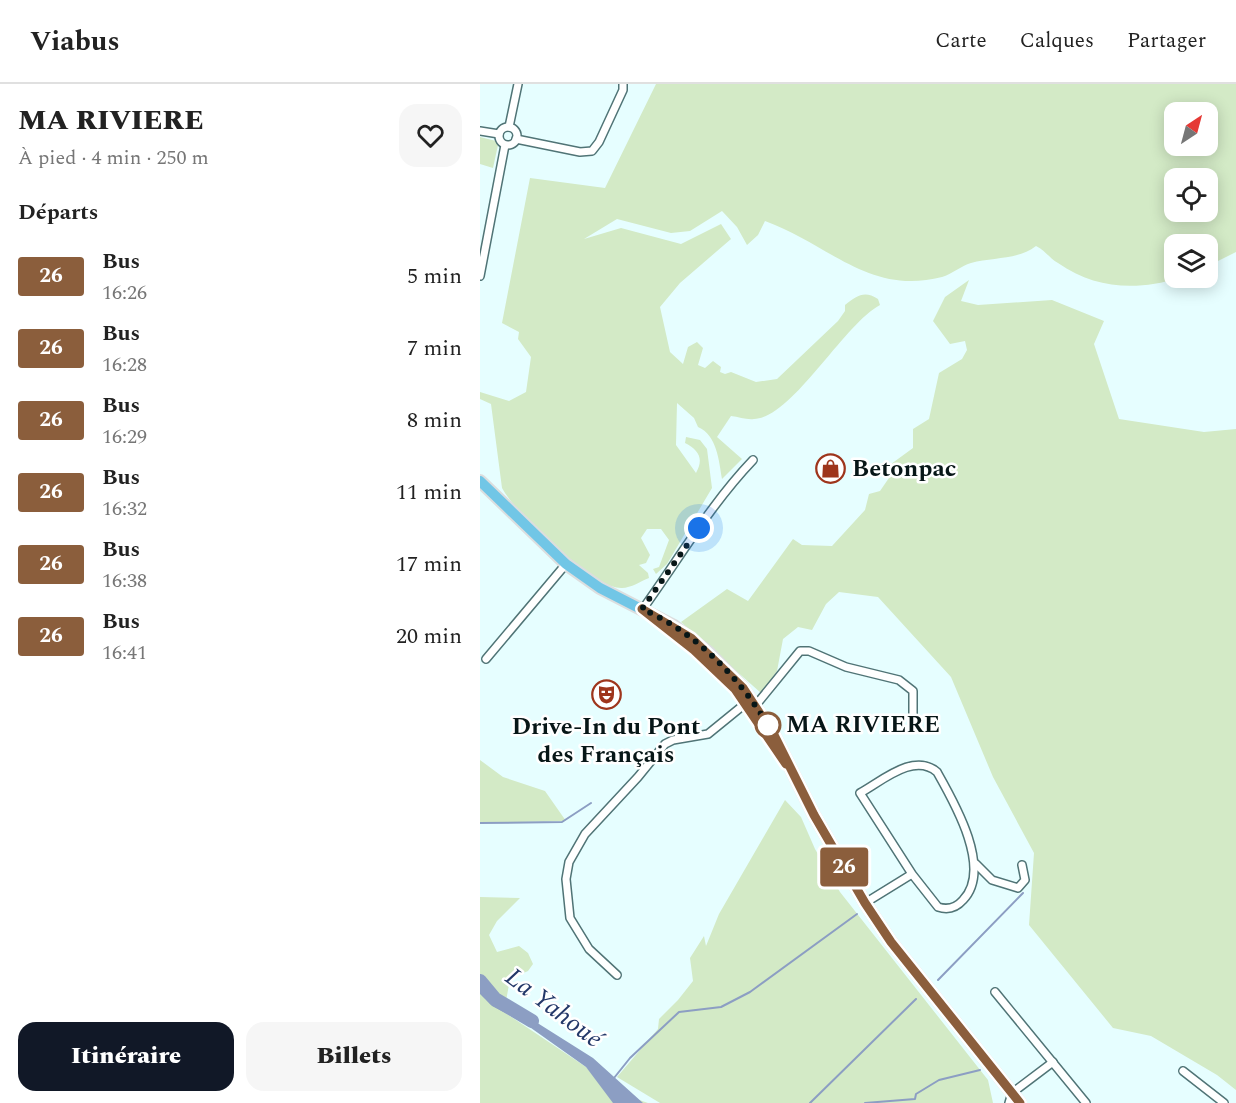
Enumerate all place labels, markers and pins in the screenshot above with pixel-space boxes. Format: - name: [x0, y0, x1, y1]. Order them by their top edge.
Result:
- place label: Betonpac: [852, 451, 956, 487]
- shop icon: Betonpac: [815, 453, 847, 485]
- theatre icon: Drive-In du Pont des Français: [590, 678, 622, 710]
- place label: MA RIVIERE: [786, 707, 940, 743]
- place label: Drive-In du Pont des Français: [512, 709, 700, 773]
- marker: MA RIVIERE: [755, 712, 781, 738]

